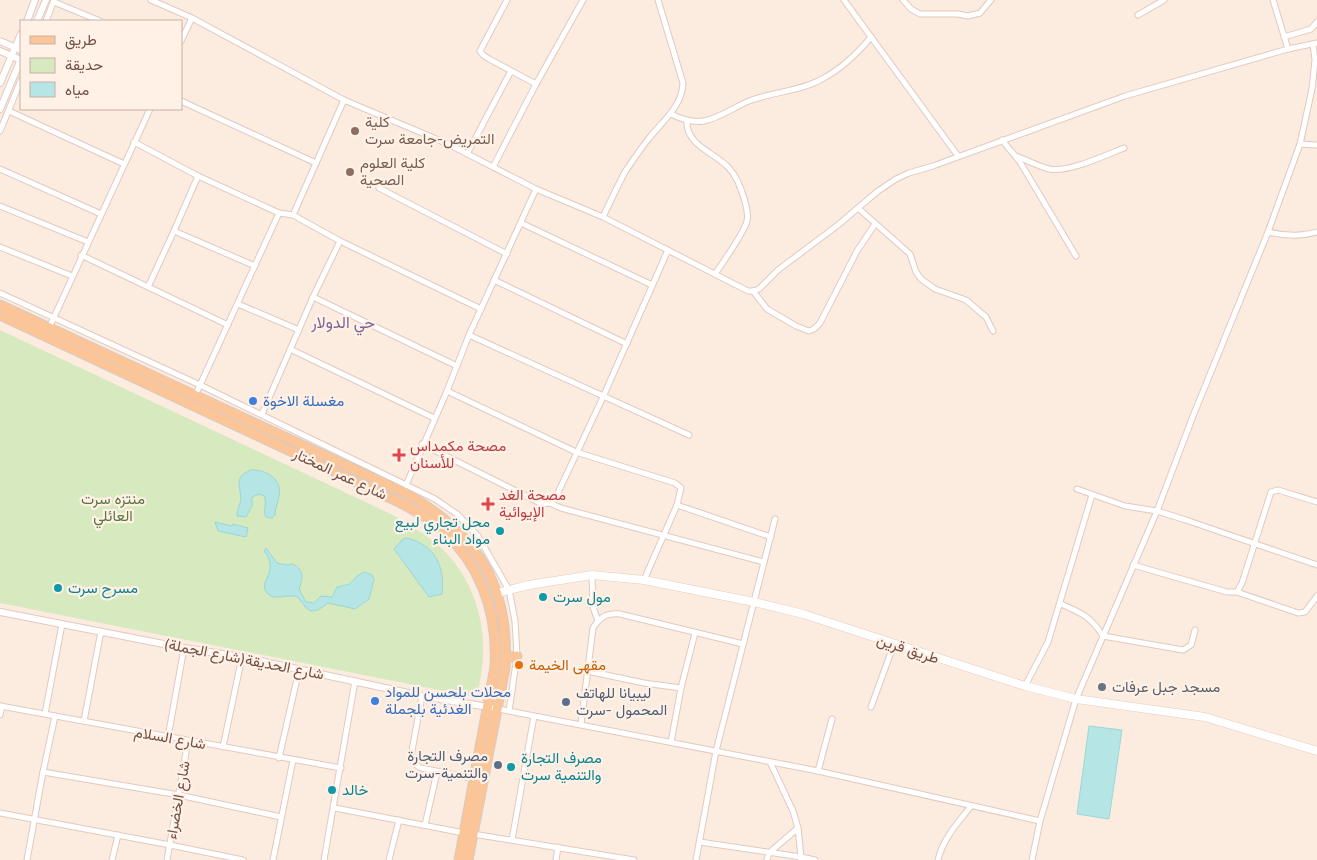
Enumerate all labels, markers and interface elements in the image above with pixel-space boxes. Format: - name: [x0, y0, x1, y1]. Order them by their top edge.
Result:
- legend: [20, 20, 182, 110]
- text: طريق: [65, 30, 97, 50]
- text: حديقة: [65, 55, 103, 75]
- text: مياه: [65, 80, 89, 100]
- place label: كلية التمريض-جامعة سرت: [365, 112, 494, 149]
- marker: كلية التمريض-جامعة سرت: [349, 125, 361, 137]
- place label: كلية العلوم الصحية: [360, 153, 426, 190]
- marker: كلية العلوم الصحية: [344, 166, 356, 178]
- district label: حي الدولار: [310, 312, 375, 336]
- place label: مغسلة الاخوة: [263, 391, 344, 411]
- marker: مغسلة الاخوة: [247, 395, 259, 407]
- place label: مصحة مكمداس للأسنان: [410, 436, 506, 473]
- street label: شارع عمر المختار: [288, 443, 390, 505]
- marker: مصحة مكمداس للأسنان: [392, 448, 406, 462]
- place label: مصحة الغد الإيوائية: [499, 485, 566, 522]
- park label: منتزه سرت العائلي: [81, 489, 145, 529]
- marker: مصحة الغد الإيوائية: [481, 497, 495, 511]
- place label: محل تجاري لبيع مواد البناء: [395, 512, 490, 549]
- marker: محل تجاري لبيع مواد البناء: [494, 525, 506, 537]
- place label: مسرح سرت: [68, 578, 138, 599]
- marker: مسرح سرت: [52, 582, 64, 594]
- place label: مول سرت: [553, 587, 611, 607]
- marker: مول سرت: [537, 591, 549, 603]
- street label: طريق قرين: [874, 630, 942, 669]
- street label: شارع الحديقة(شارع الجملة): [162, 634, 326, 685]
- place label: مقهى الخيمة: [529, 655, 606, 675]
- marker: مقهى الخيمة: [513, 659, 525, 671]
- place label: مسجد جبل عرفات: [1112, 677, 1220, 697]
- marker: مسجد جبل عرفات: [1096, 681, 1108, 693]
- place label: محلات بلحسن للمواد الغدئية بلجملة: [385, 682, 511, 719]
- place label: ليبيانا للهاتف المحمول -سرت: [576, 683, 667, 720]
- marker: محلات بلحسن للمواد الغدئية بلجملة: [369, 695, 381, 707]
- marker: ليبيانا للهاتف المحمول -سرت: [560, 696, 572, 708]
- street label: شارع السلام: [132, 722, 208, 755]
- place label: مصرف التجارة والتنمية-سرت: [405, 746, 488, 783]
- place label: مصرف التجارة والتنمية سرت: [521, 748, 602, 785]
- street label: شارع الخضراء: [161, 759, 196, 841]
- marker: مصرف التجارة والتنمية-سرت: [492, 759, 504, 771]
- marker: مصرف التجارة والتنمية سرت: [505, 761, 517, 773]
- place label: خالد: [342, 780, 368, 800]
- marker: خالد: [326, 784, 338, 796]

